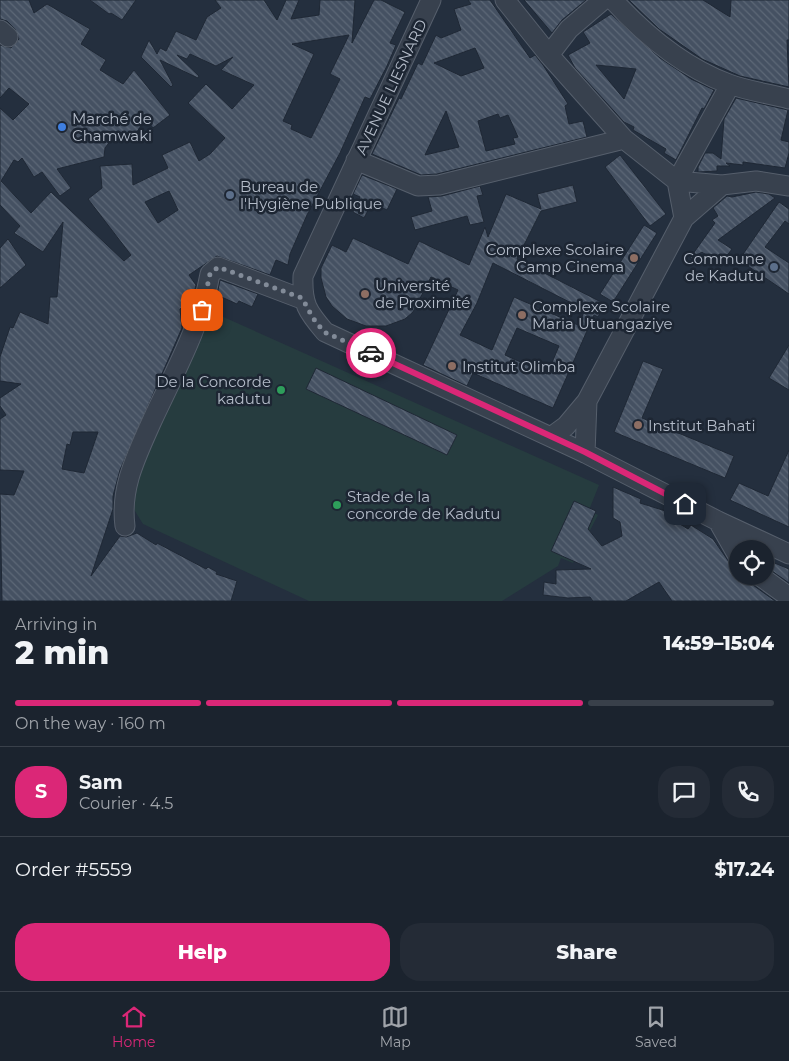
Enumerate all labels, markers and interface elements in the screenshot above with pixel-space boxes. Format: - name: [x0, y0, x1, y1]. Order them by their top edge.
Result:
- street label: AVENUE LIESNARD: [351, 16, 431, 158]
- place label: Marché de Chamwaki: [72, 109, 152, 145]
- marker: Marché de Chamwaki: [56, 121, 68, 133]
- place label: Bureau de l'Hygiène Publique: [240, 177, 382, 213]
- marker: Bureau de l'Hygiène Publique: [224, 189, 236, 201]
- place label: Complexe Scolaire Camp Cinema: [486, 240, 624, 276]
- place label: Commune de Kadutu: [683, 249, 764, 285]
- marker: Complexe Scolaire Camp Cinema: [628, 252, 640, 264]
- marker: Commune de Kadutu: [768, 261, 780, 273]
- place label: Université de Proximité: [375, 276, 470, 312]
- marker: Université de Proximité: [359, 288, 371, 300]
- pin: [181, 289, 223, 331]
- icon: bag: [188, 296, 216, 324]
- place label: Complexe Scolaire Maria Utuangaziye: [532, 297, 673, 333]
- marker: Complexe Scolaire Maria Utuangaziye: [516, 309, 528, 321]
- courier: [346, 328, 396, 378]
- icon: car: [357, 339, 385, 367]
- place label: Institut Olimba: [462, 357, 576, 376]
- marker: Institut Olimba: [446, 360, 458, 372]
- place label: De la Concorde kadutu: [156, 372, 271, 408]
- marker: De la Concorde kadutu: [275, 384, 287, 396]
- place label: Institut Bahati: [648, 416, 755, 435]
- marker: Institut Bahati: [632, 419, 644, 431]
- pin: [664, 483, 706, 525]
- place label: Stade de la concorde de Kadutu: [347, 487, 500, 523]
- icon: home: [671, 490, 699, 518]
- marker: Stade de la concorde de Kadutu: [331, 499, 343, 511]
- map controls: [729, 540, 774, 585]
- button: locate: [729, 540, 774, 585]
- text: Arriving in: [15, 615, 97, 634]
- text: 14:59–15:04: [664, 632, 774, 655]
- text: 2 min: [15, 633, 109, 672]
- text: On the way · 160 m: [15, 714, 166, 733]
- button: chat: [658, 766, 710, 818]
- button: phone: [722, 766, 774, 818]
- text: Sam: [79, 771, 123, 794]
- text: S: [35, 780, 47, 803]
- text: Courier · 4.5: [79, 794, 173, 813]
- text: Order #5559: [15, 858, 132, 881]
- text: $17.24: [714, 858, 774, 881]
- button: Help: [15, 923, 390, 981]
- button: Share: [400, 923, 774, 981]
- tab: Home: [112, 1003, 156, 1051]
- tab: Map: [380, 1003, 411, 1051]
- tab: Saved: [635, 1003, 677, 1051]

